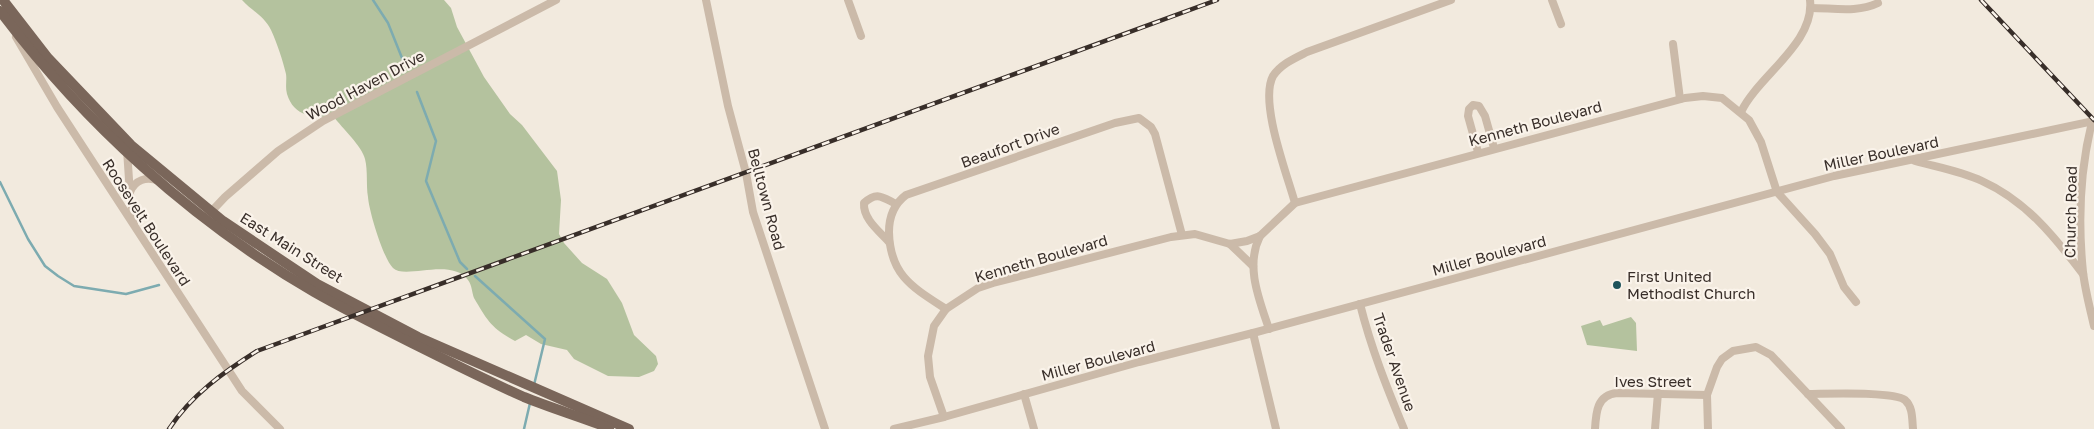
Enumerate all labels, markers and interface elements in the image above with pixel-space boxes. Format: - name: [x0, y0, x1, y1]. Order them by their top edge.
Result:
- street label: Wood Haven Drive: [303, 46, 427, 124]
- street label: Kenneth Boulevard: [1466, 97, 1604, 149]
- street label: Beaufort Drive: [958, 119, 1062, 171]
- street label: Miller Boulevard: [1822, 132, 1940, 174]
- street label: Belltown Road: [745, 146, 789, 252]
- street label: Roosevelt Boulevard: [99, 155, 195, 289]
- street label: Church Road: [2060, 166, 2080, 258]
- street label: East Main Street: [237, 208, 347, 286]
- street label: Kenneth Boulevard: [972, 230, 1110, 286]
- street label: Miller Boulevard: [1430, 231, 1548, 279]
- place label: First United Methodist Church: [1627, 267, 1755, 302]
- marker: First United Methodist Church: [1611, 279, 1623, 291]
- street label: Trader Avenue: [1370, 311, 1420, 414]
- street label: Miller Boulevard: [1039, 336, 1157, 384]
- street label: Ives Street: [1614, 372, 1692, 390]

